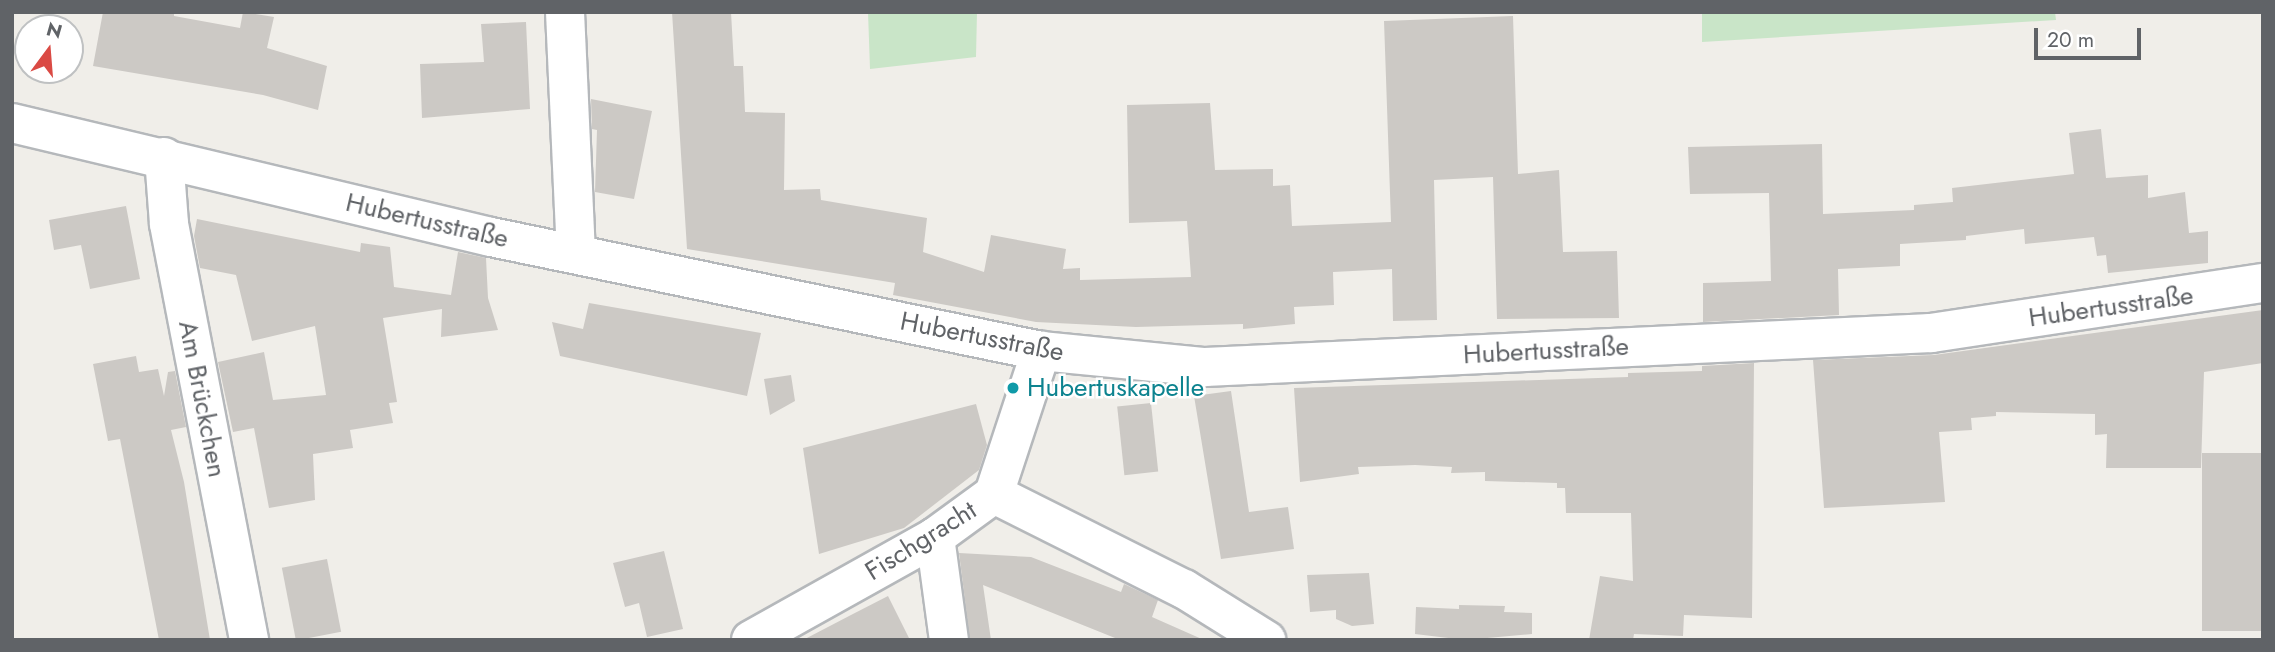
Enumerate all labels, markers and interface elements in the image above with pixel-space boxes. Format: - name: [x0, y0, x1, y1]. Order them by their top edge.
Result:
- north arrow: [14, 14, 84, 84]
- scale bar: [2037, 14, 2144, 58]
- text: N: [43, 15, 65, 45]
- text: 20 m: [2047, 25, 2094, 55]
- street label: Hubertusstraße: [343, 187, 511, 255]
- street label: Hubertusstraße: [2027, 280, 2195, 334]
- street label: Hubertusstraße: [898, 306, 1066, 368]
- street label: Am Brückchen: [172, 318, 232, 480]
- street label: Hubertusstraße: [1462, 331, 1630, 371]
- place label: Hubertuskapelle: [1027, 372, 1204, 404]
- marker: Hubertuskapelle: [1005, 380, 1021, 396]
- street label: Fischgracht: [860, 495, 982, 587]

